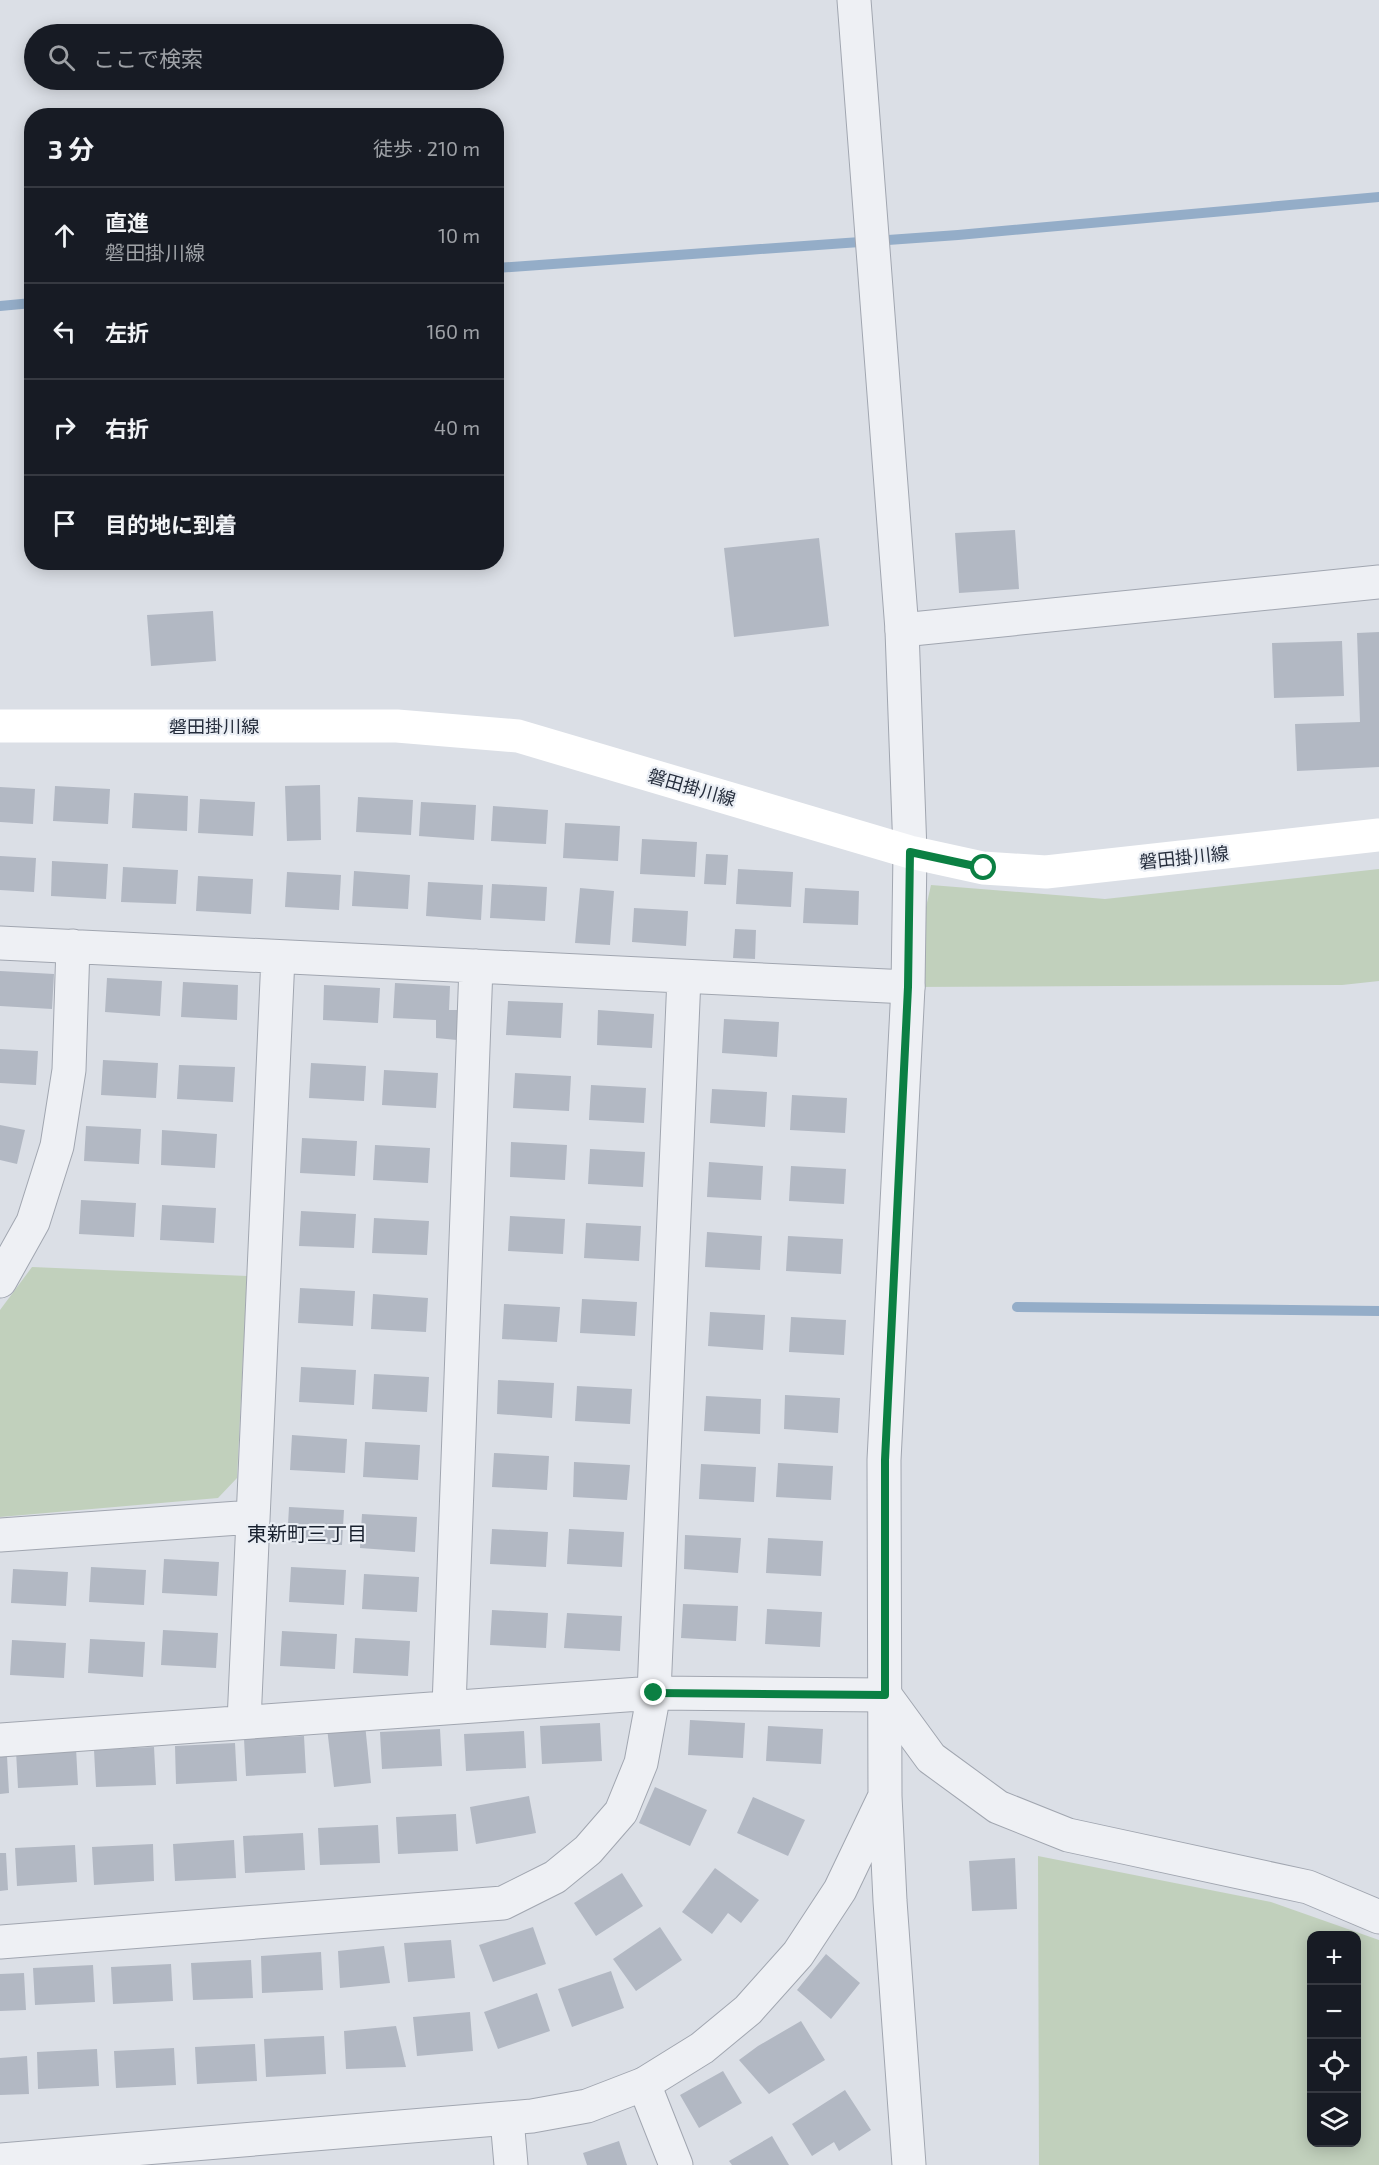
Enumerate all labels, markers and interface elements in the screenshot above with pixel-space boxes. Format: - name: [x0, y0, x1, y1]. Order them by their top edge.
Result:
- search box: [24, 24, 504, 90]
- icon: search: [45, 41, 78, 74]
- text: ここで検索: [93, 45, 203, 71]
- text: 3 分: [48, 133, 94, 164]
- text: 徒歩 · 210 m: [373, 136, 480, 160]
- text: 直進: [105, 209, 149, 235]
- icon: ahead: [48, 219, 81, 252]
- text: 10 m: [438, 223, 480, 247]
- text: 磐田掛川線: [105, 240, 205, 264]
- icon: left: [48, 315, 81, 348]
- text: 左折: [105, 319, 149, 345]
- text: 160 m: [427, 319, 480, 343]
- icon: right: [48, 411, 81, 444]
- text: 右折: [105, 415, 149, 441]
- text: 40 m: [434, 415, 480, 439]
- icon: arrive: [48, 507, 81, 540]
- text: 目的地に到着: [105, 511, 237, 537]
- street label: 磐田掛川線: [169, 715, 259, 737]
- street label: 磐田掛川線: [646, 764, 738, 810]
- street label: 磐田掛川線: [1138, 841, 1230, 873]
- route start: [970, 854, 996, 880]
- district label: 東新町三丁目: [247, 1521, 367, 1545]
- route end: [640, 1679, 666, 1705]
- map controls: [1307, 1931, 1361, 2147]
- button: +: [1307, 1931, 1361, 1985]
- button: −: [1307, 1985, 1361, 2039]
- button: locate: [1307, 2039, 1361, 2093]
- button: layers: [1307, 2093, 1361, 2147]

